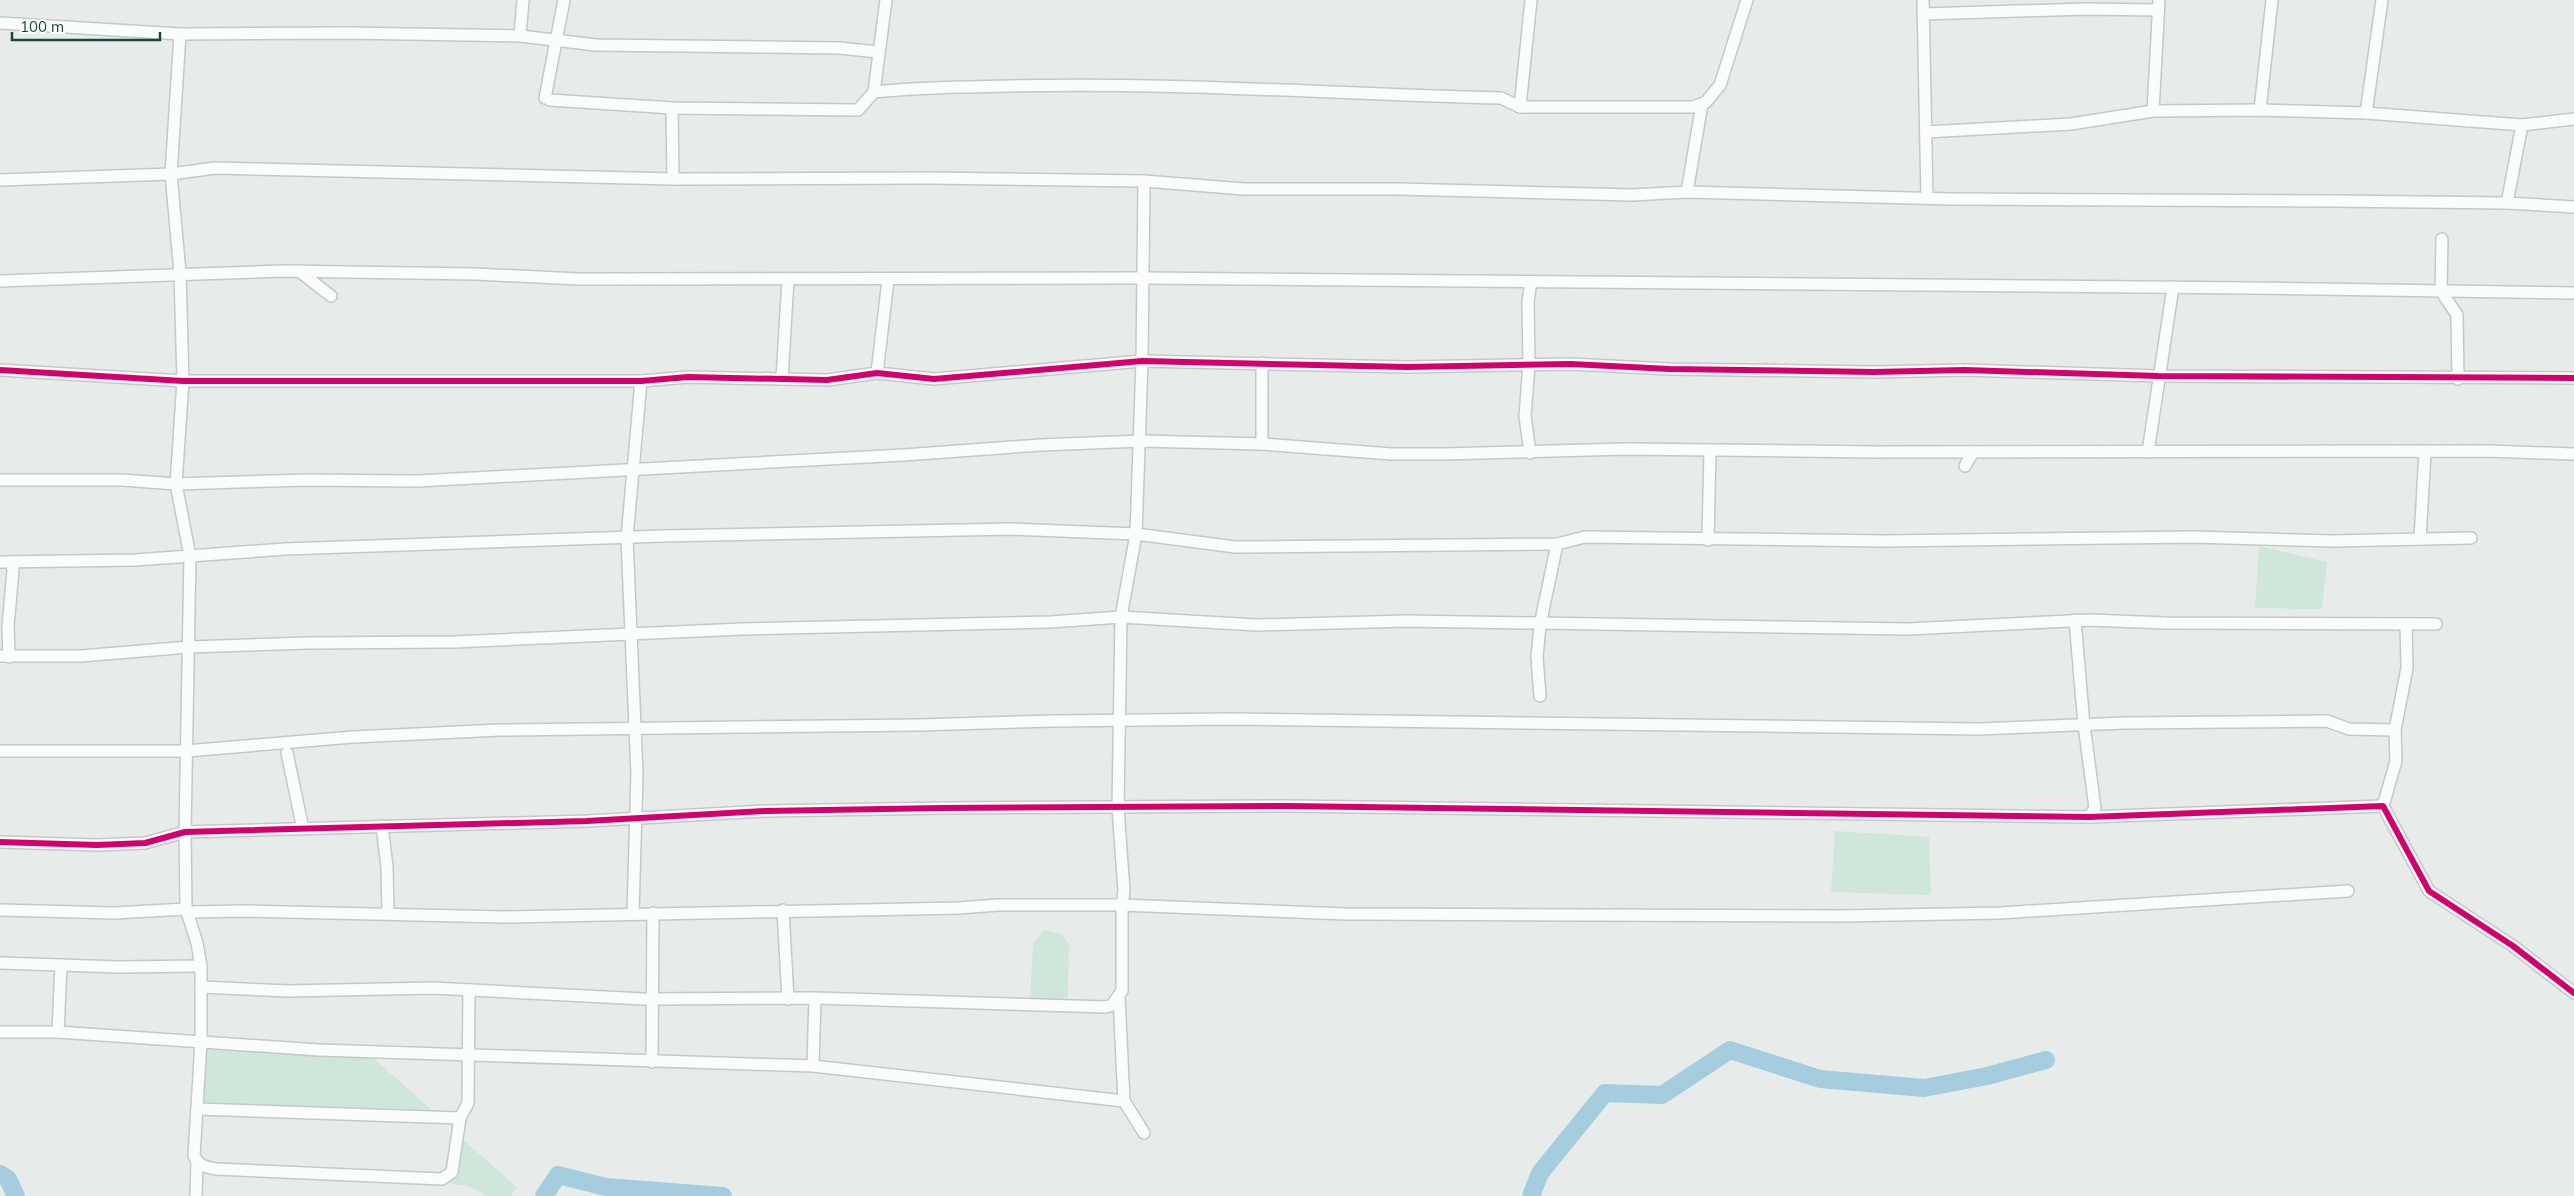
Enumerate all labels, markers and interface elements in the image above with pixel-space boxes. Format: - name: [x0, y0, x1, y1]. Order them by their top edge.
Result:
- scale bar: [12, 10, 160, 42]
- text: 100 m: [20, 17, 64, 36]

